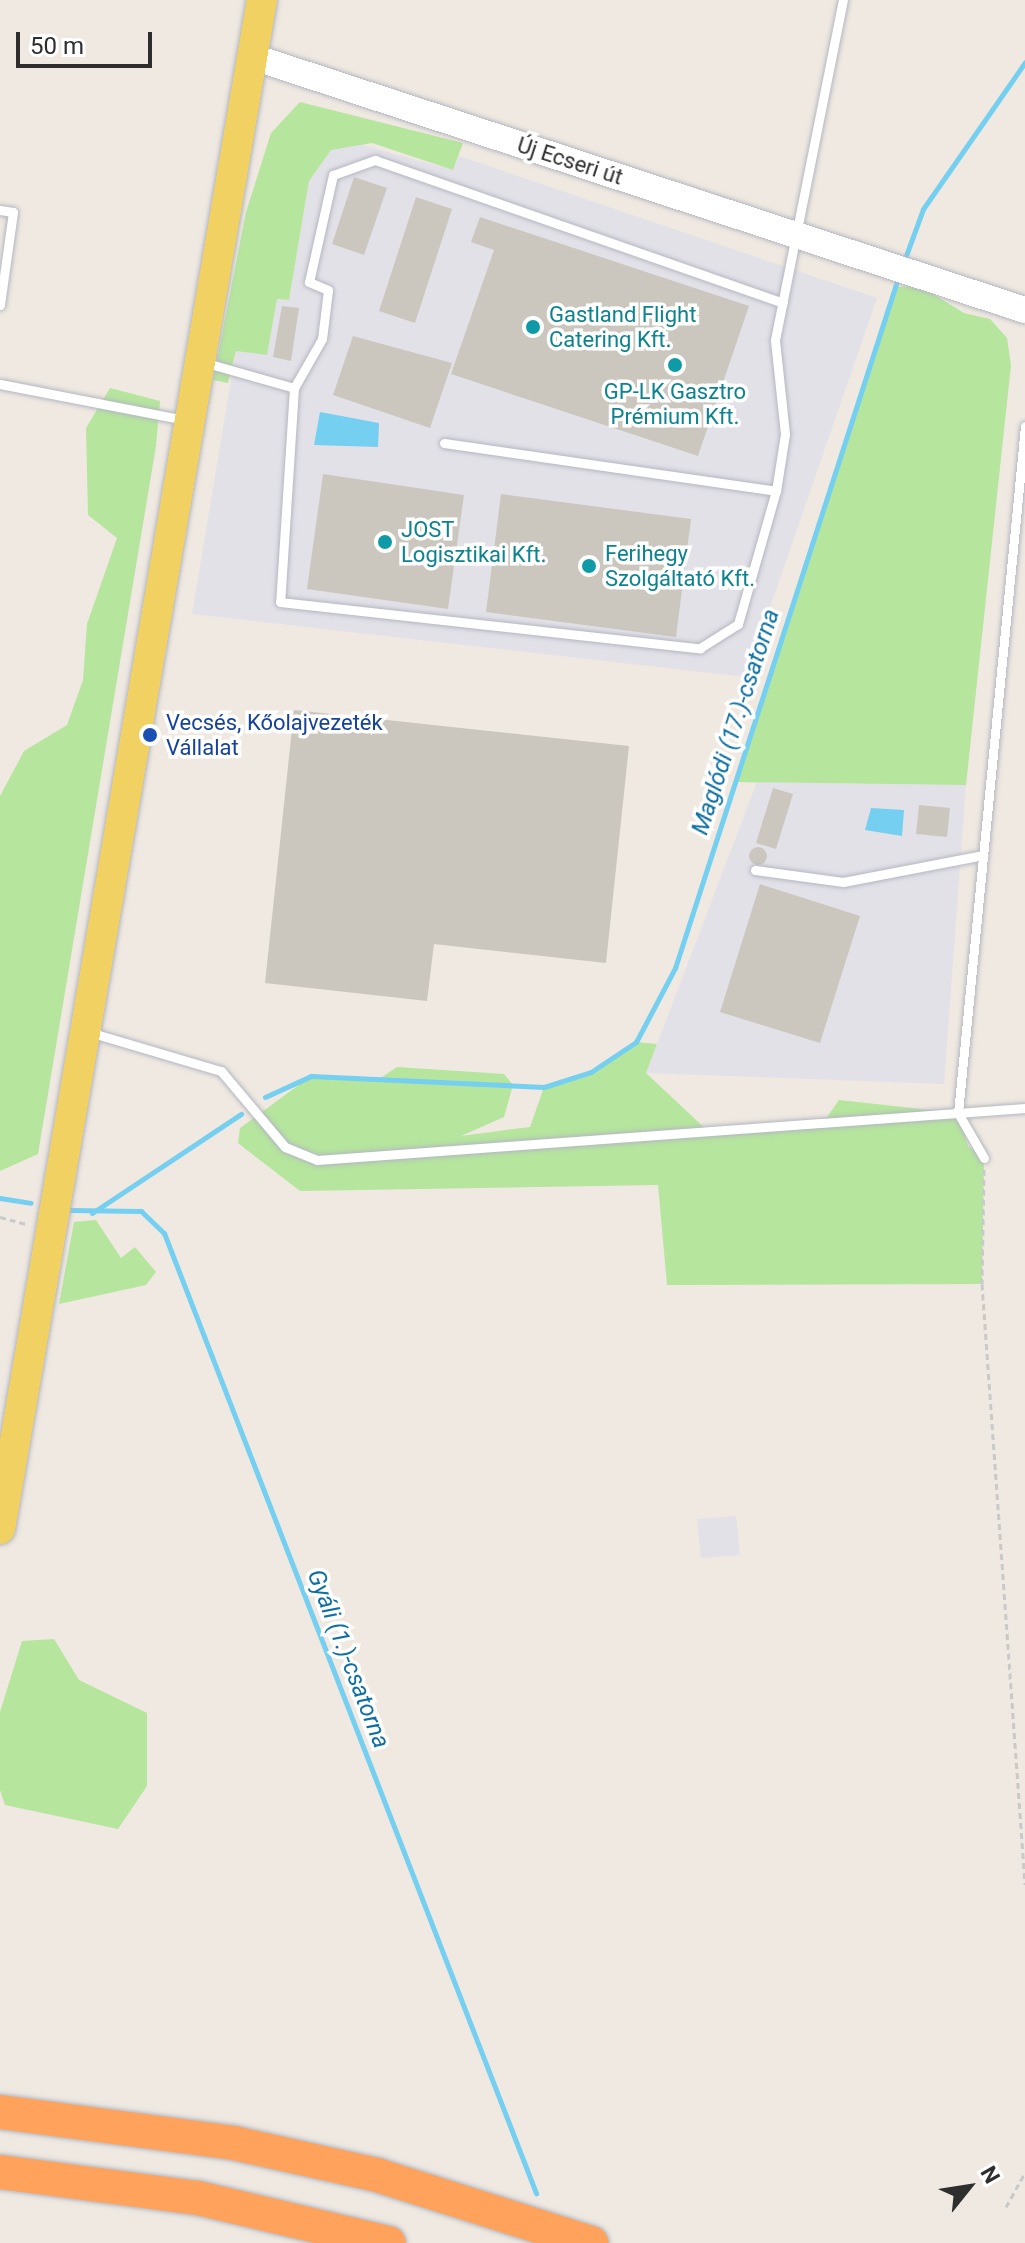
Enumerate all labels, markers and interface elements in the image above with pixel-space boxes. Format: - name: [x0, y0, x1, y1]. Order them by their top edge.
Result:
- scale bar: [20, 16, 156, 66]
- text: 50 m: [30, 32, 84, 60]
- street label: Új Ecseri út: [514, 132, 626, 190]
- place label: Gastland Flight Catering Kft.: [549, 301, 696, 352]
- marker: Gastland Flight Catering Kft.: [524, 318, 542, 336]
- marker: GP-LK Gasztro Prémium Kft.: [666, 356, 684, 374]
- place label: GP-LK Gasztro Prémium Kft.: [604, 378, 746, 430]
- place label: JOST Logisztikai Kft.: [401, 516, 546, 568]
- marker: JOST Logisztikai Kft.: [376, 533, 394, 551]
- place label: Ferihegy Szolgáltató Kft.: [605, 540, 755, 592]
- marker: Ferihegy Szolgáltató Kft.: [580, 557, 598, 575]
- water label: Maglódi (17.)-csatorna: [686, 606, 786, 838]
- place label: Vecsés, Kőolajvezeték Vállalat: [166, 709, 383, 760]
- marker: Vecsés, Kőolajvezeték Vállalat: [141, 726, 159, 744]
- water label: Gyáli (1.)-csatorna: [301, 1566, 395, 1752]
- north arrow: [929, 2147, 1009, 2227]
- text: N: [976, 2162, 1005, 2188]

